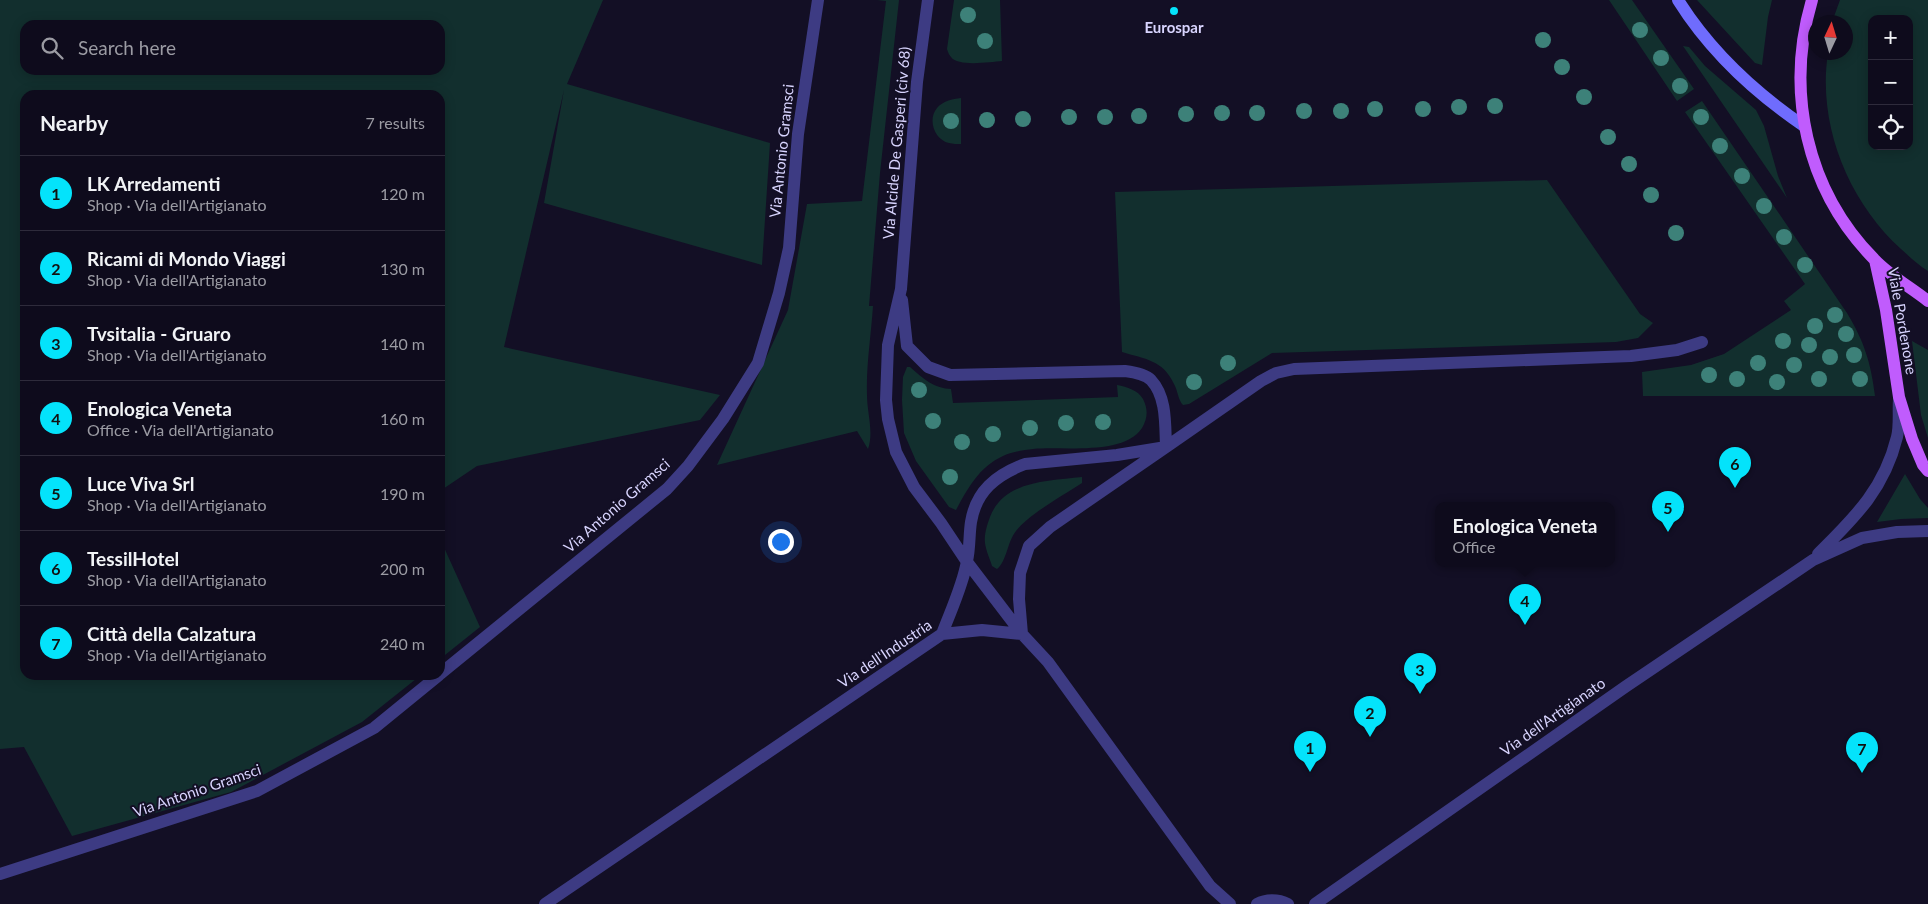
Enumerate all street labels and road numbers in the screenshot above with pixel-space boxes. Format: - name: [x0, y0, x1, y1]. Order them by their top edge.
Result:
- street label: Via Alcide De Gasperi (civ 68): [879, 46, 913, 240]
- street label: Via Antonio Gramsci: [765, 83, 797, 219]
- street label: Viale Pordenone: [1885, 266, 1921, 376]
- street label: Via Antonio Gramsci: [560, 454, 673, 556]
- street label: Via dell'Industria: [834, 615, 935, 691]
- street label: Via dell'Artigianato: [1497, 673, 1608, 759]
- street label: Via Antonio Gramsci: [130, 760, 263, 820]

